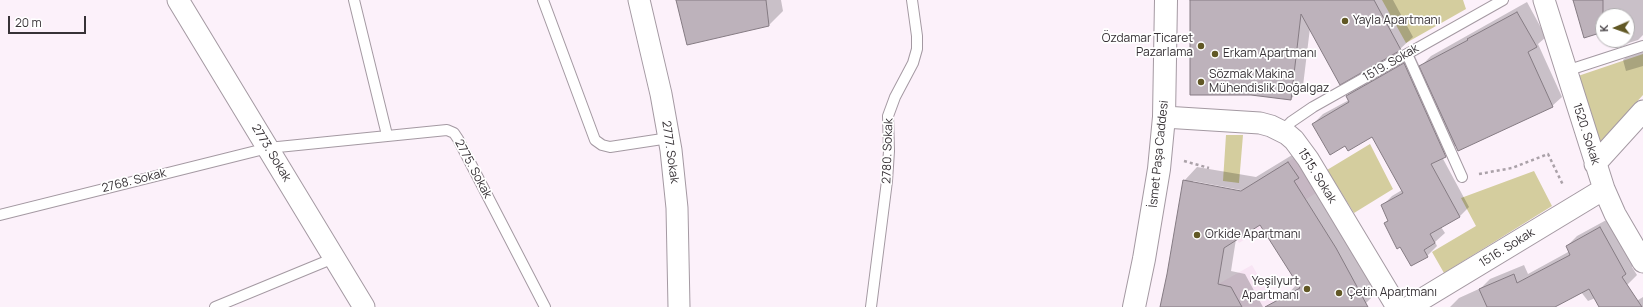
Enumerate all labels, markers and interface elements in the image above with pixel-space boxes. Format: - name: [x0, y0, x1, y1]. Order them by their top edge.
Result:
- scale bar: [10, 8, 88, 34]
- north arrow: [1595, 8, 1635, 48]
- text: 20 m: [15, 14, 42, 31]
- place label: Yayla Apartmanı: [1353, 14, 1440, 28]
- marker: Yayla Apartmanı: [1340, 16, 1350, 26]
- text: K: [1596, 25, 1611, 32]
- place label: Özdamar Ticaret Pazarlama: [1102, 32, 1193, 60]
- marker: Özdamar Ticaret Pazarlama: [1196, 41, 1206, 51]
- street label: 1519. Sokak: [1361, 41, 1421, 85]
- place label: Erkam Apartmanı: [1223, 47, 1317, 61]
- marker: Erkam Apartmanı: [1210, 49, 1220, 59]
- place label: Sözmak Makina Mühendislik Doğalgaz: [1209, 68, 1329, 96]
- marker: Sözmak Makina Mühendislik Doğalgaz: [1196, 77, 1206, 87]
- street label: İsmet Paşa Caddesi: [1146, 100, 1172, 208]
- street label: 1520. Sokak: [1569, 101, 1603, 167]
- street label: 2780. Sokak: [880, 118, 896, 184]
- street label: 2777. Sokak: [658, 120, 682, 184]
- street label: 2773. Sokak: [248, 122, 294, 184]
- street label: 2775. Sokak: [451, 137, 495, 201]
- street label: 1515. Sokak: [1295, 146, 1339, 206]
- street label: 2768. Sokak: [100, 166, 168, 196]
- street label: 1516. Sokak: [1477, 225, 1537, 271]
- place label: Orkide Apartmanı: [1205, 228, 1301, 242]
- marker: Orkide Apartmanı: [1192, 230, 1202, 240]
- place label: Yeşilyurt Apartmanı: [1242, 275, 1299, 303]
- marker: Yeşilyurt Apartmanı: [1302, 284, 1312, 294]
- place label: Çetin Apartmanı: [1347, 286, 1437, 300]
- marker: Çetin Apartmanı: [1334, 288, 1344, 298]

